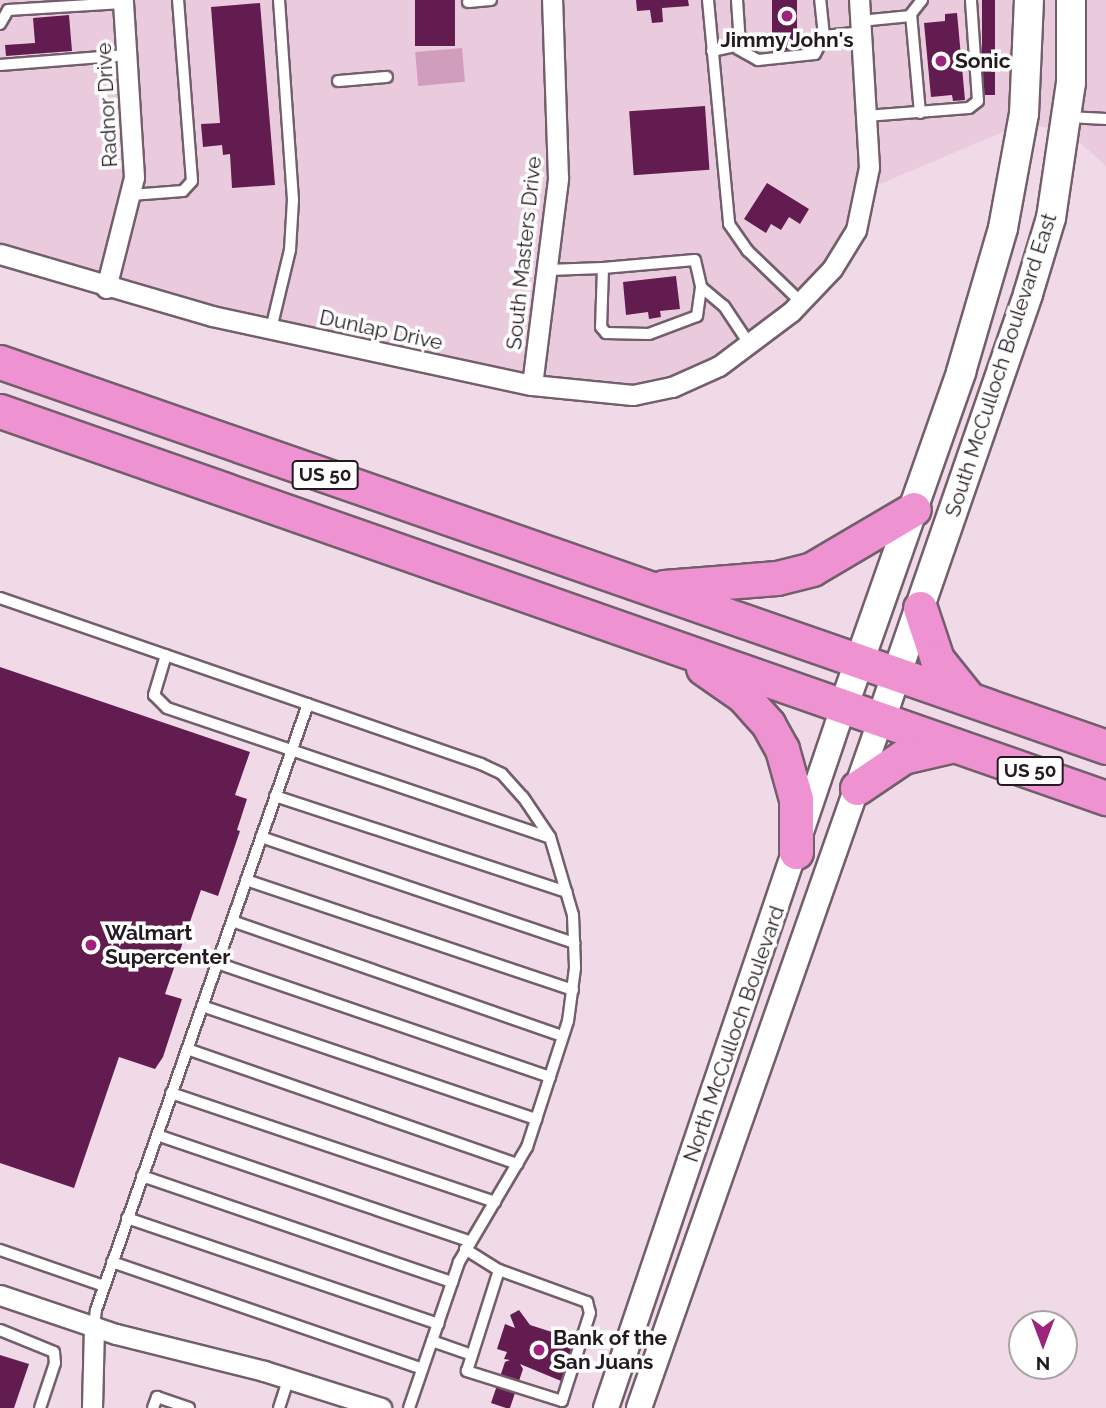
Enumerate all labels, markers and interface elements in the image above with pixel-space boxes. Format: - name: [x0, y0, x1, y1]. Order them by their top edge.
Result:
- marker: Jimmy John's: [779, 8, 795, 24]
- place label: Jimmy John's: [720, 27, 854, 53]
- street label: Radnor Drive: [91, 42, 123, 168]
- place label: Sonic: [955, 48, 1010, 74]
- marker: Sonic: [933, 53, 949, 69]
- street label: South Masters Drive: [501, 155, 547, 351]
- street label: South McCulloch Boulevard East: [940, 210, 1062, 520]
- street label: Dunlap Drive: [317, 305, 445, 355]
- road number: US 50: [290, 460, 360, 490]
- road number: US 50: [995, 756, 1065, 786]
- street label: North McCulloch Boulevard: [678, 903, 790, 1165]
- place label: Walmart Supercenter: [105, 920, 230, 970]
- marker: Walmart Supercenter: [83, 937, 99, 953]
- north arrow: [1008, 1310, 1078, 1380]
- place label: Bank of the San Juans: [553, 1325, 668, 1375]
- marker: Bank of the San Juans: [531, 1342, 547, 1358]
- text: N: [1036, 1353, 1050, 1375]

